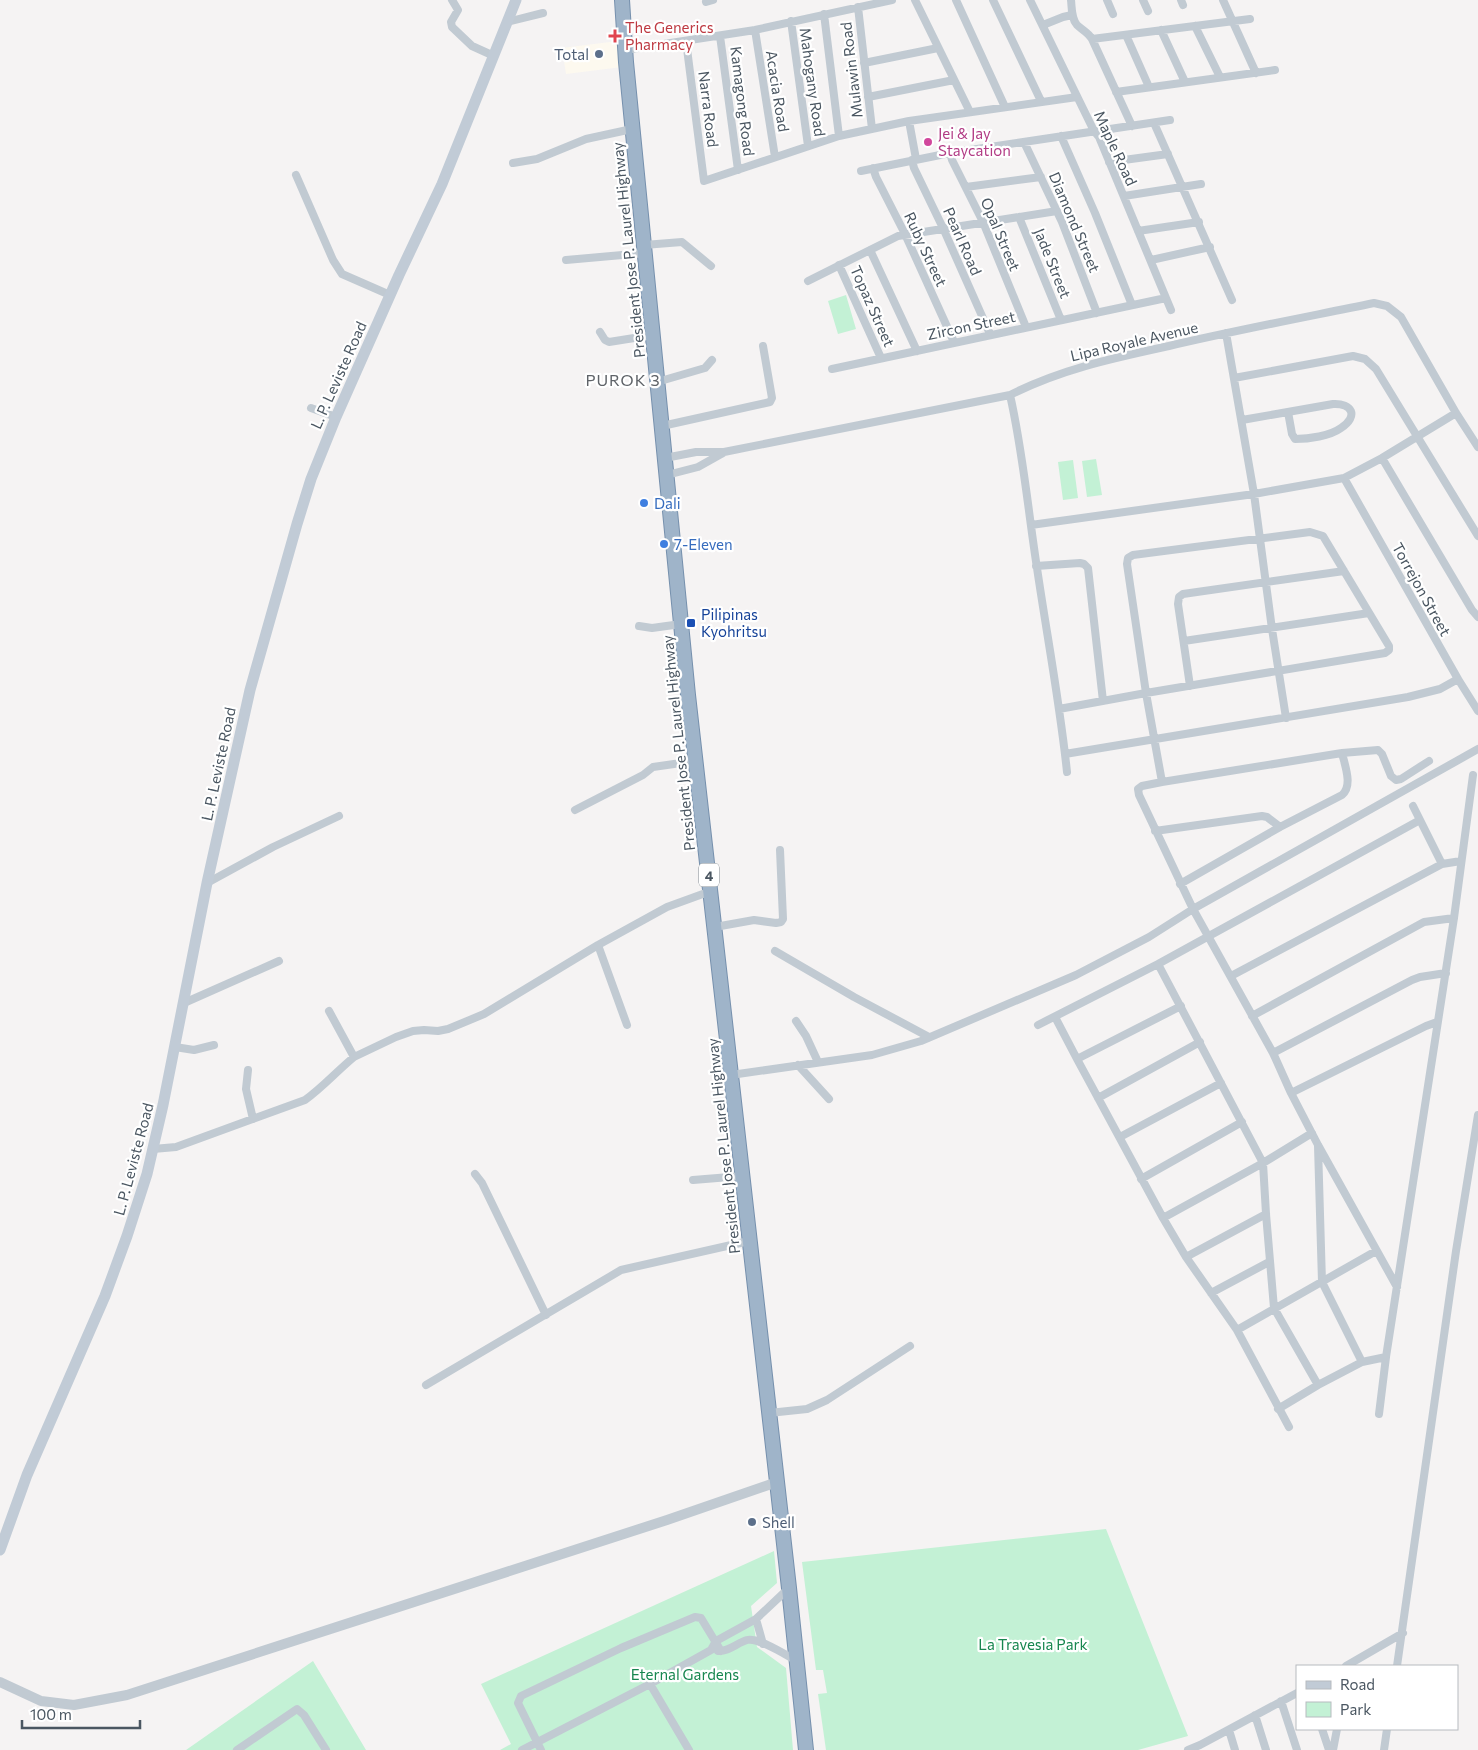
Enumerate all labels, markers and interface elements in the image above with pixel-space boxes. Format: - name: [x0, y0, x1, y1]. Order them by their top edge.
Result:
- place label: The Generics Pharmacy: [625, 18, 714, 53]
- street label: Mulawin Road: [836, 21, 866, 119]
- street label: Mahogany Road: [796, 26, 830, 138]
- marker: The Generics Pharmacy: [609, 30, 621, 42]
- place label: Total: [554, 45, 589, 63]
- street label: Kamagong Road: [727, 45, 759, 157]
- marker: Total: [593, 48, 605, 60]
- street label: Acacia Road: [763, 49, 793, 133]
- street label: Narra Road: [695, 70, 723, 148]
- street label: Maple Road: [1091, 108, 1141, 188]
- place label: Jei & Jay Staycation: [938, 124, 1011, 159]
- marker: Jei & Jay Staycation: [922, 136, 934, 148]
- street label: President Jose P. Laurel Highway: [608, 141, 648, 359]
- street label: Diamond Street: [1046, 169, 1104, 275]
- street label: Opal Street: [977, 195, 1025, 273]
- street label: Pearl Road: [940, 204, 986, 278]
- street label: Ruby Street: [901, 209, 951, 289]
- street label: Jade Street: [1031, 225, 1075, 301]
- street label: Topaz Street: [847, 263, 899, 349]
- street label: Zircon Street: [925, 307, 1017, 343]
- street label: L. P. Leviste Road: [306, 318, 370, 432]
- street label: Lipa Royale Avenue: [1068, 318, 1200, 364]
- district label: PUROK 3: [585, 370, 661, 389]
- place label: Dali: [654, 494, 681, 512]
- marker: Dali: [638, 497, 650, 509]
- place label: 7-Eleven: [674, 535, 733, 553]
- marker: 7-Eleven: [658, 538, 670, 550]
- street label: Torrejon Street: [1389, 539, 1455, 639]
- place label: Pilipinas Kyohritsu: [701, 605, 767, 640]
- marker: Pilipinas Kyohritsu: [685, 617, 697, 629]
- street label: President Jose P. Laurel Highway: [658, 634, 698, 852]
- street label: L. P. Leviste Road: [197, 705, 239, 823]
- road number: 4: [699, 864, 719, 886]
- street label: President Jose P. Laurel Highway: [703, 1037, 743, 1255]
- street label: L. P. Leviste Road: [109, 1101, 157, 1217]
- place label: Shell: [762, 1513, 795, 1531]
- marker: Shell: [746, 1516, 758, 1528]
- park label: La Travesia Park: [978, 1635, 1088, 1653]
- park label: Eternal Gardens: [631, 1665, 739, 1683]
- legend: [1296, 1665, 1458, 1730]
- text: Road: [1340, 1675, 1375, 1693]
- scale bar: [22, 1698, 140, 1730]
- text: Park: [1340, 1700, 1371, 1718]
- text: 100 m: [30, 1705, 72, 1723]

